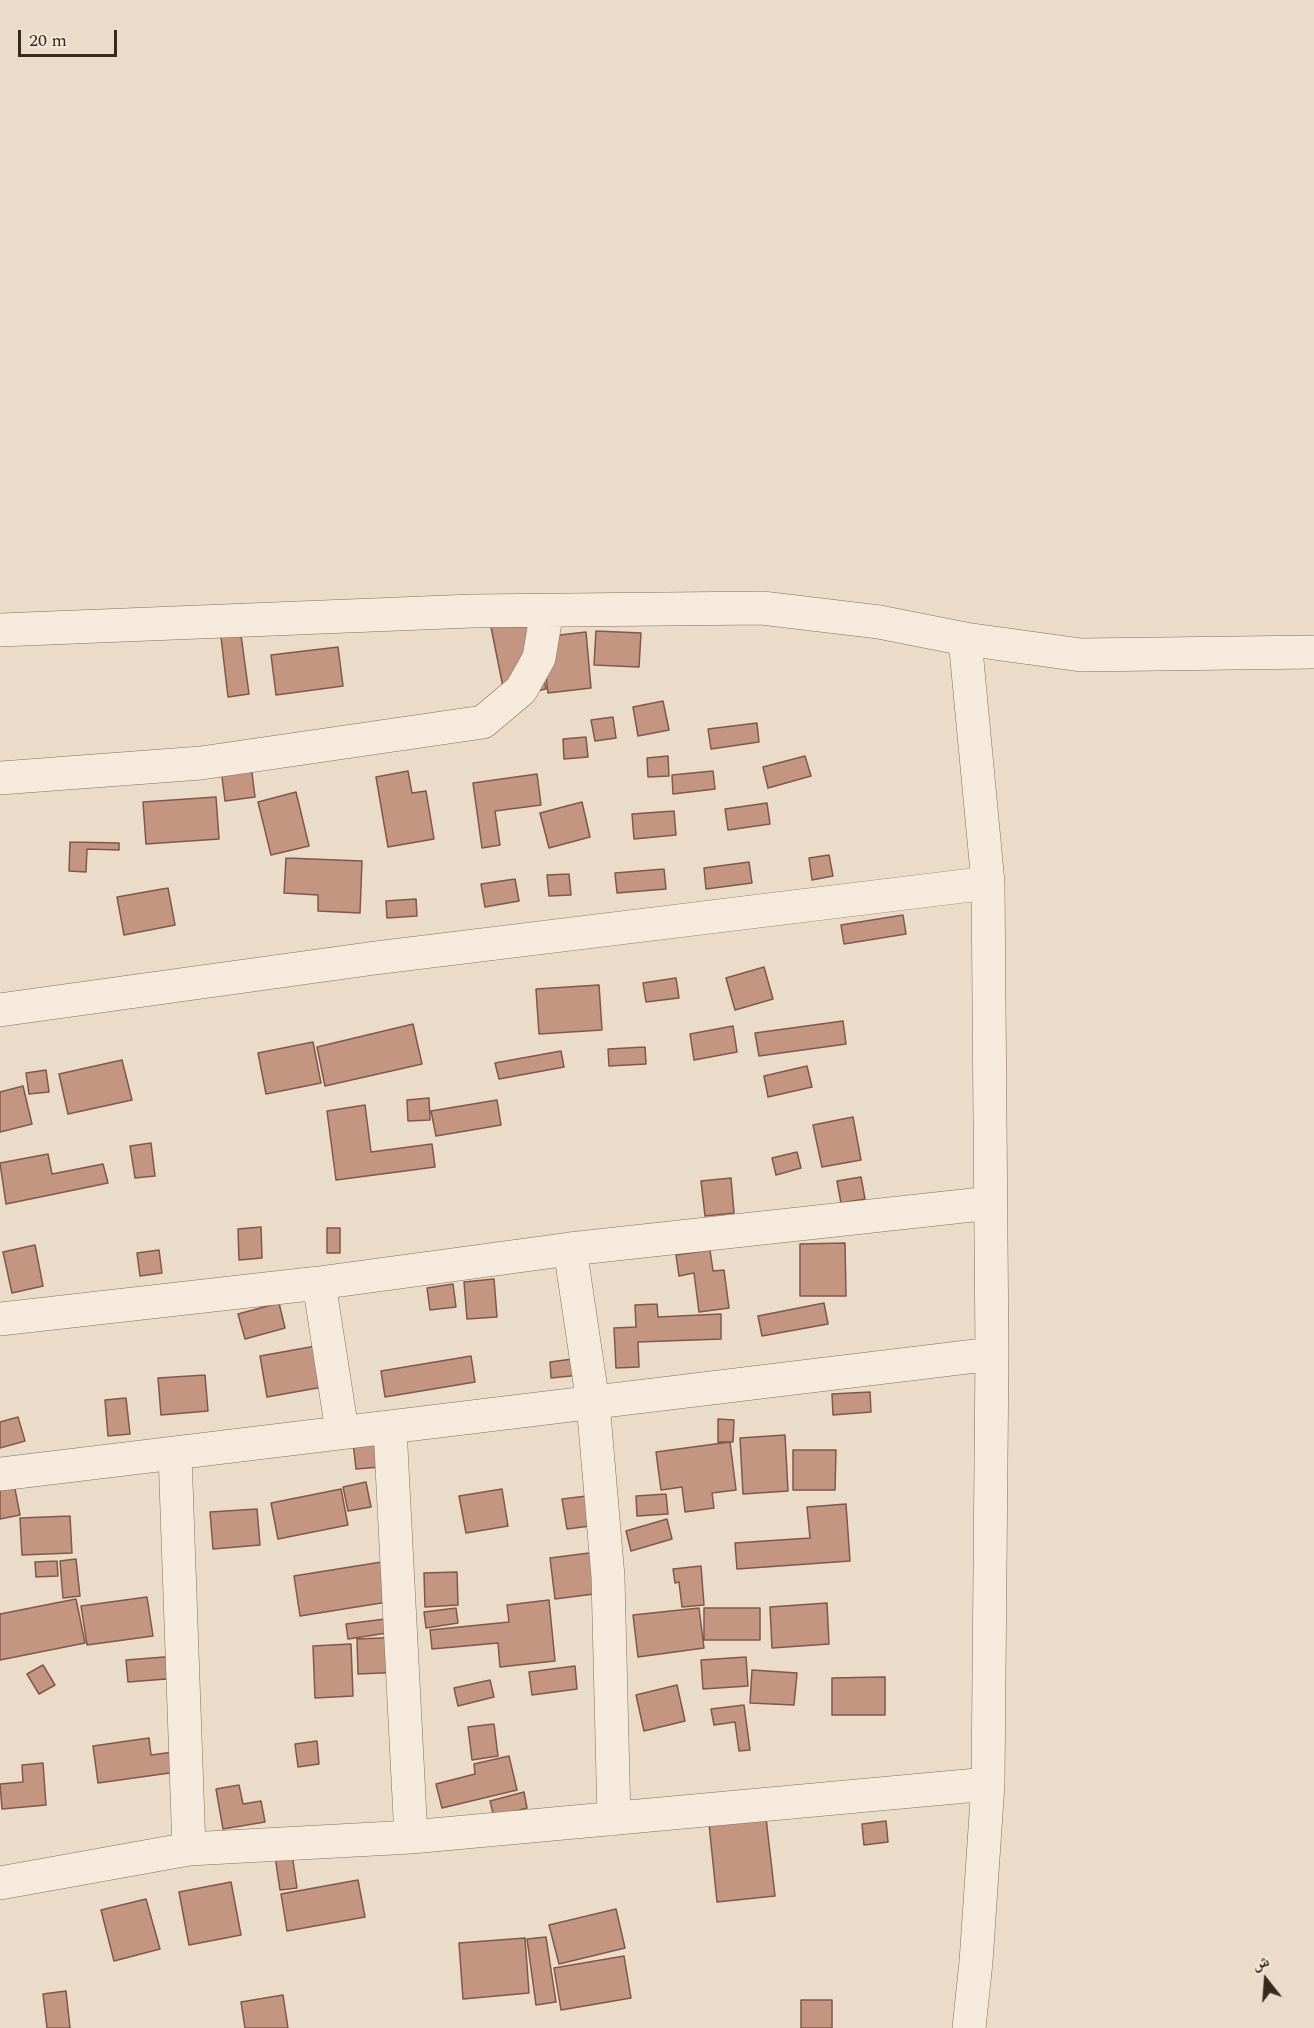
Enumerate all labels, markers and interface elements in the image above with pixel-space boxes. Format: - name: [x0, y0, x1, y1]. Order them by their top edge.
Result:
- scale bar: [21, 18, 120, 56]
- text: 20 m: [29, 27, 67, 54]
- text: ش: [1249, 1949, 1272, 1977]
- north arrow: [1236, 1950, 1296, 2010]

